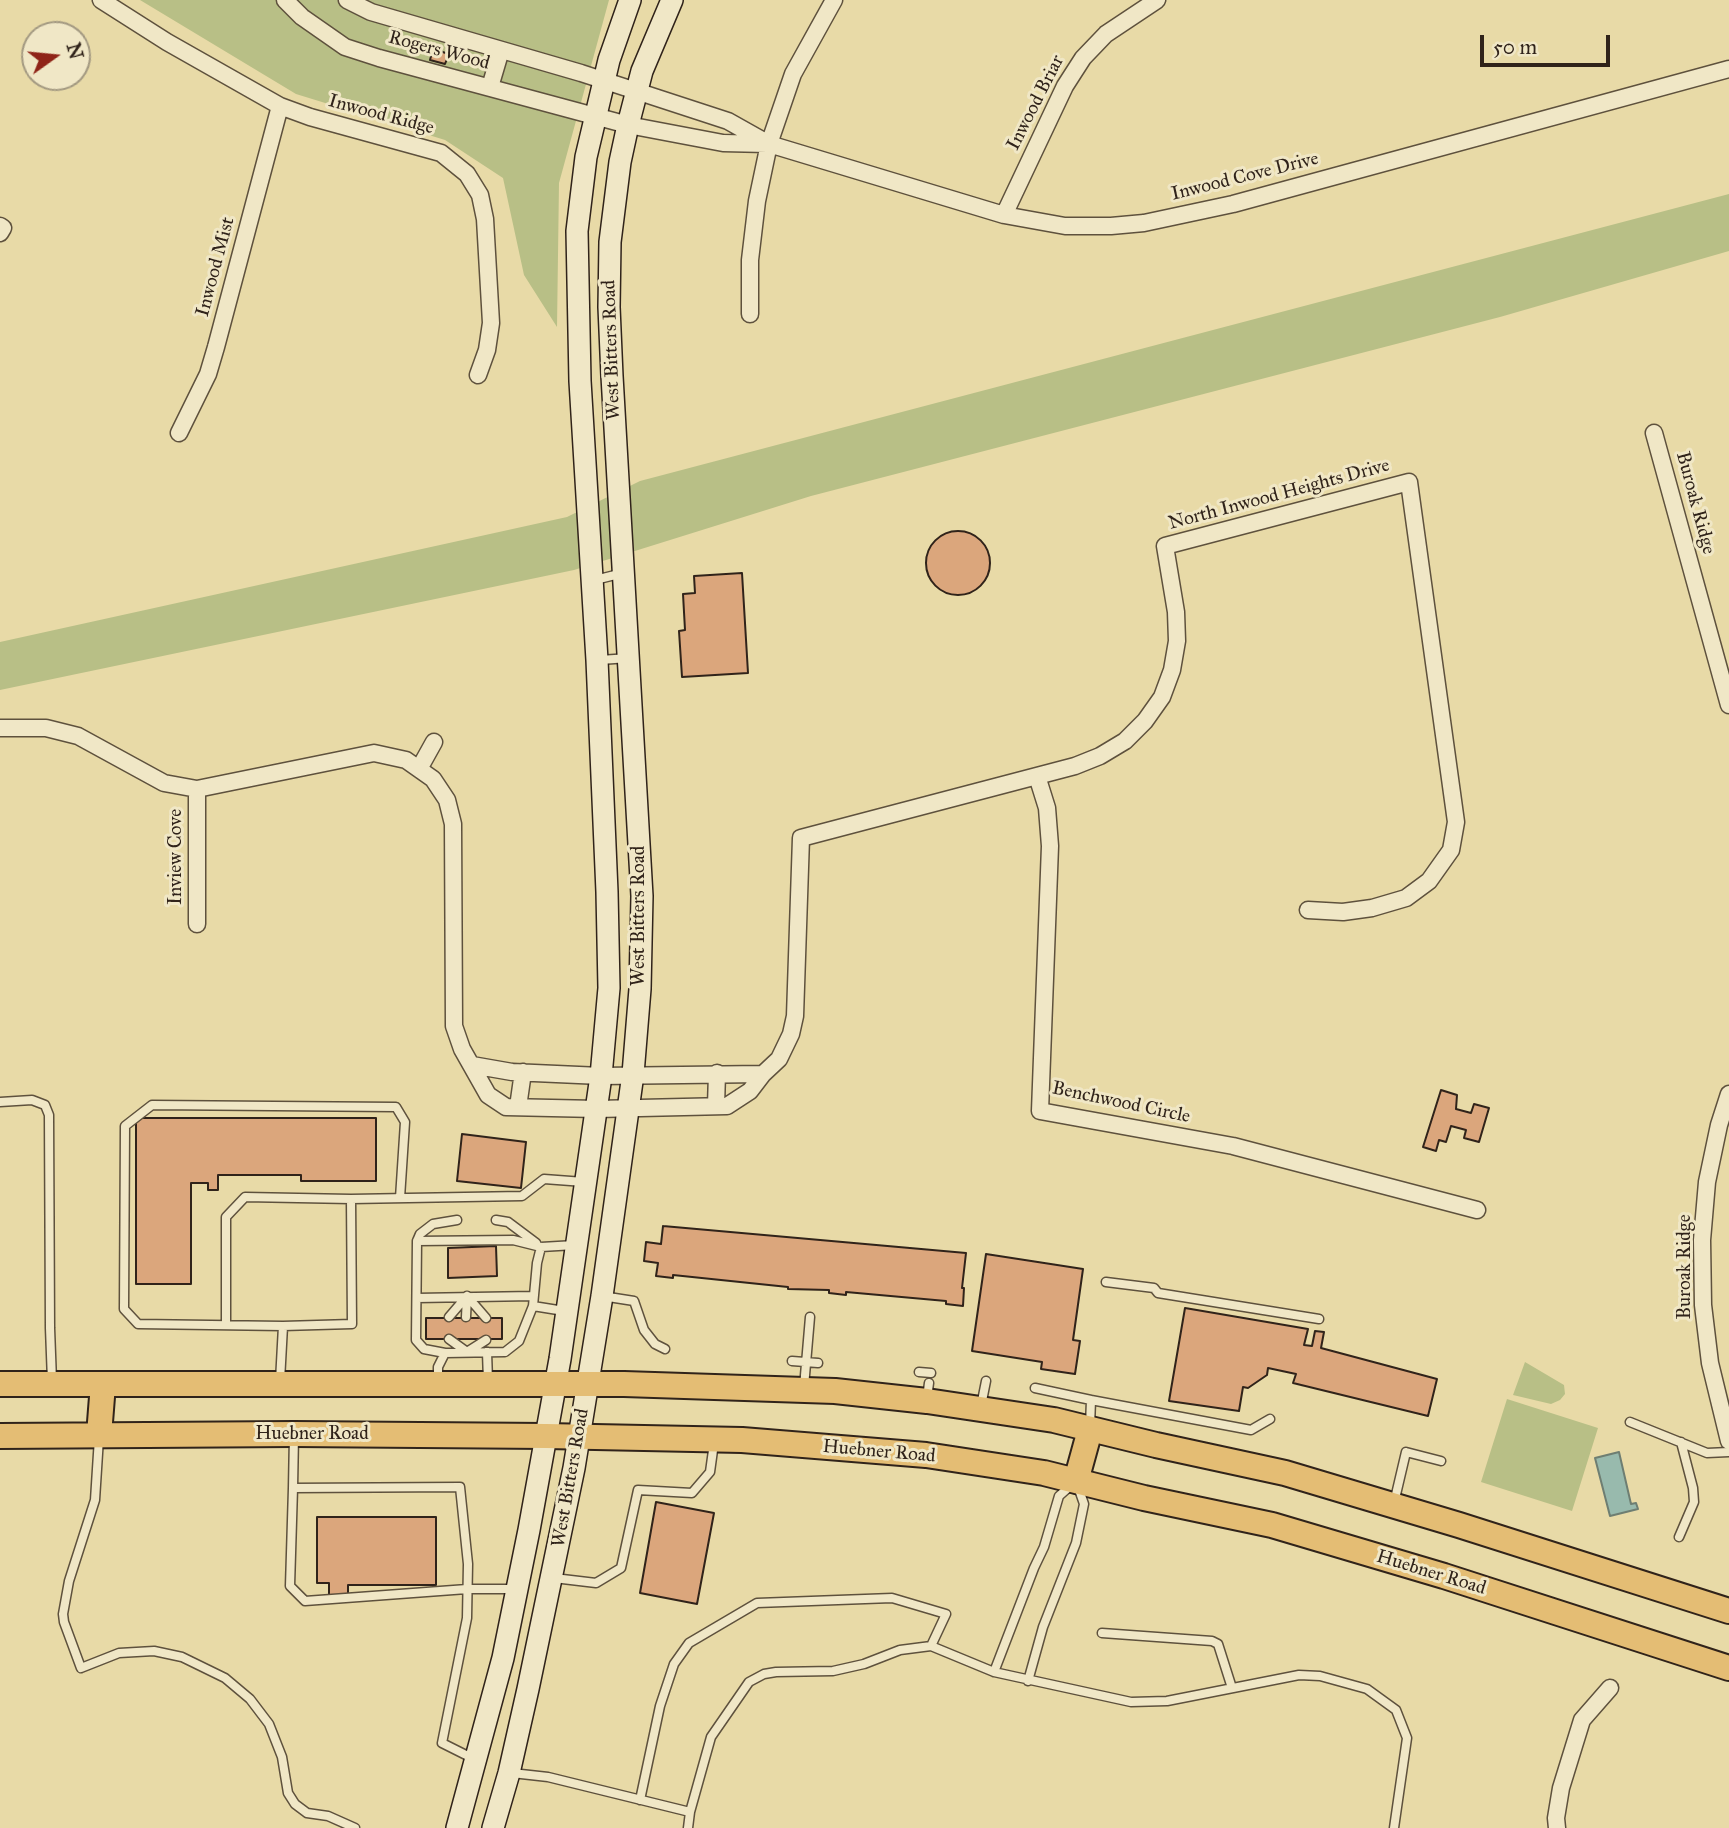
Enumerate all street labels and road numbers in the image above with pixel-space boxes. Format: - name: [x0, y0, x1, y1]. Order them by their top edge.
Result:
- street label: Rogers Wood: [386, 27, 492, 75]
- street label: Inwood Briar: [1002, 52, 1070, 154]
- street label: Inwood Ridge: [326, 90, 436, 140]
- street label: Inwood Cove Drive: [1169, 148, 1321, 206]
- street label: Inwood Mist: [192, 215, 240, 319]
- street label: West Bitters Road: [598, 279, 626, 421]
- street label: Buroak Ridge: [1670, 449, 1720, 557]
- street label: North Inwood Heights Drive: [1166, 454, 1392, 536]
- street label: Inview Cove: [165, 809, 187, 905]
- street label: West Bitters Road: [628, 846, 650, 986]
- street label: Benchwood Circle: [1050, 1077, 1192, 1129]
- street label: Buroak Ridge: [1674, 1214, 1696, 1320]
- street label: West Bitters Road: [548, 1407, 594, 1549]
- street label: Huebner Road: [255, 1423, 369, 1445]
- street label: Huebner Road: [822, 1436, 936, 1468]
- street label: Huebner Road: [1373, 1546, 1489, 1600]

